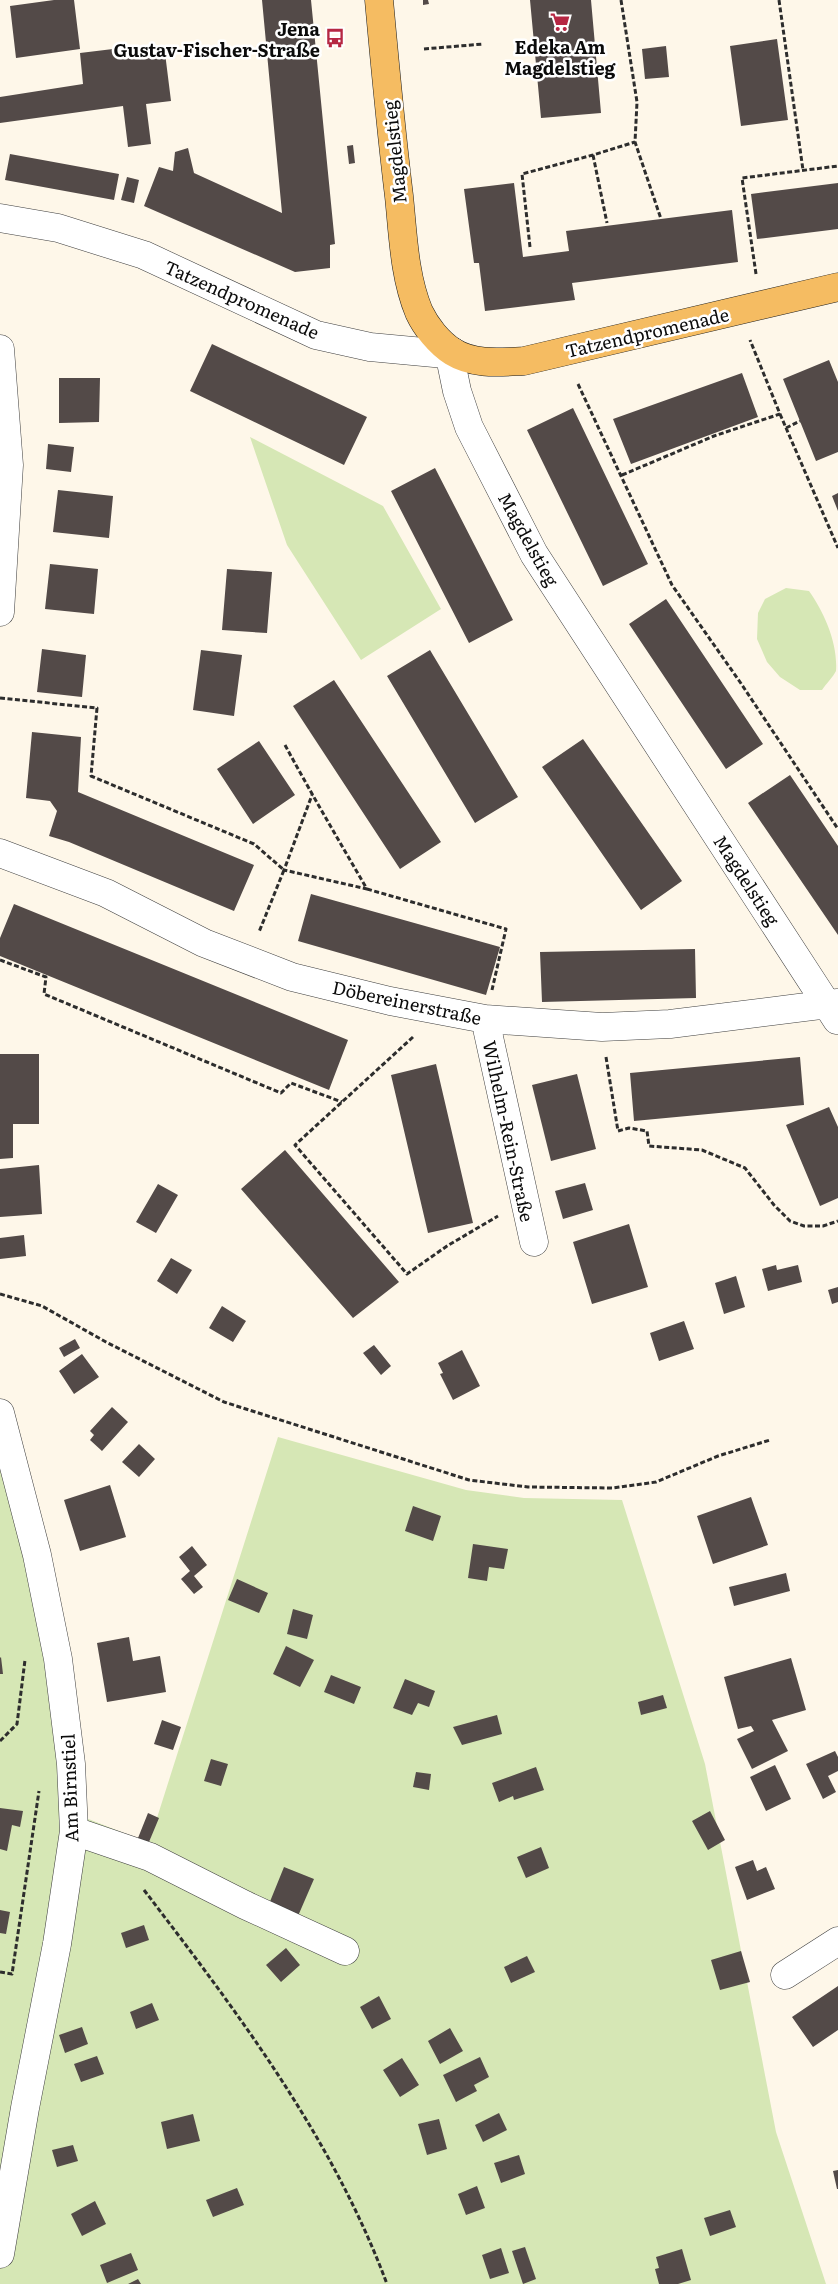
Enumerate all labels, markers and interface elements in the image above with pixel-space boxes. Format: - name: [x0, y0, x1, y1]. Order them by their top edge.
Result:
- supermarket icon: Edeka Am Magdelstieg: [549, 11, 571, 33]
- place label: Jena Gustav-Fischer-Straße: [114, 15, 321, 63]
- bus stop icon: Jena Gustav-Fischer-Straße: [324, 27, 346, 49]
- place label: Edeka Am Magdelstieg: [504, 33, 617, 81]
- street label: Magdelstieg: [375, 98, 413, 205]
- street label: Tatzendpromenade: [160, 253, 324, 345]
- street label: Tatzendpromenade: [563, 300, 731, 364]
- street label: Magdelstieg: [492, 487, 566, 592]
- street label: Magdelstieg: [707, 829, 787, 932]
- street label: Döbereinerstraße: [330, 973, 484, 1031]
- street label: Wilhelm-Rein-Straße: [477, 1038, 541, 1224]
- street label: Am Birnstiel: [54, 1733, 84, 1843]

